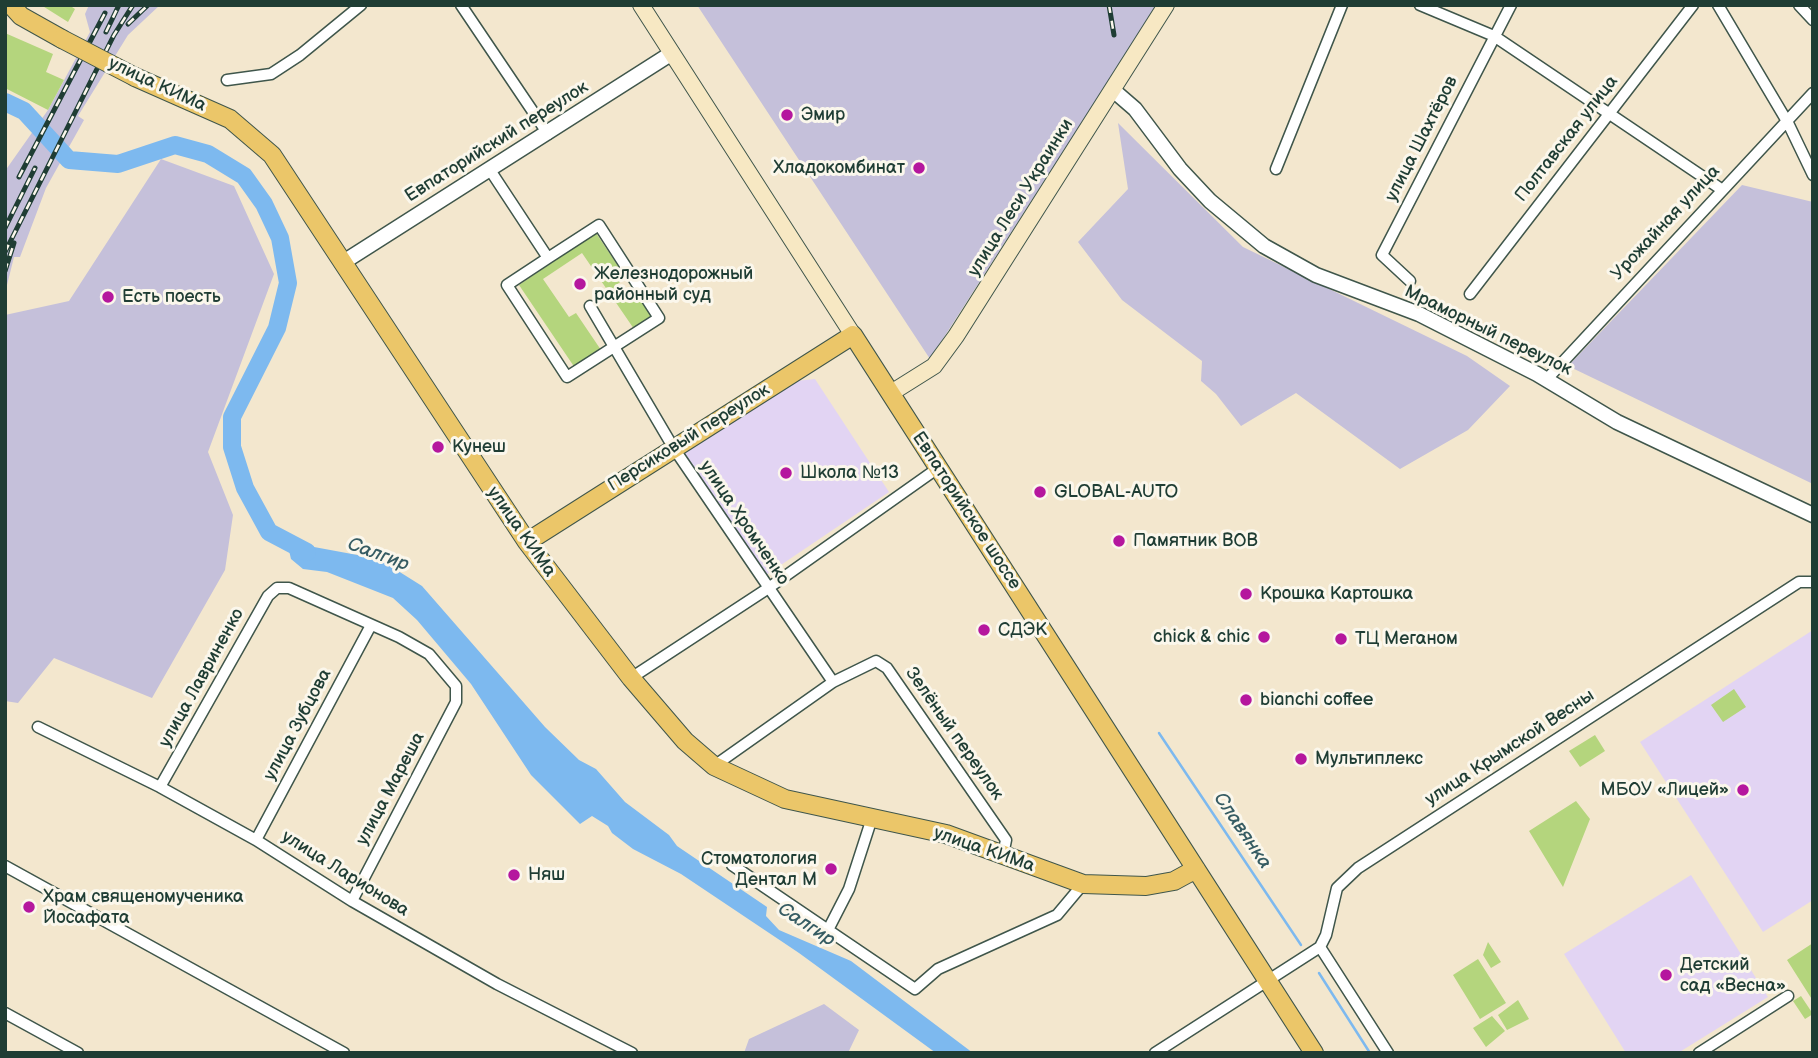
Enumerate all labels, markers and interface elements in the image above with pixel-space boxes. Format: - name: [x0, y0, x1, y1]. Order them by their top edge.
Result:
- street label: улица КИМа: [105, 53, 209, 117]
- street label: Полтавская улица: [1511, 72, 1623, 206]
- street label: улица Шахтёров: [1381, 73, 1463, 205]
- street label: Евпаторийский переулок: [401, 77, 593, 207]
- place label: Эмир: [801, 104, 845, 126]
- marker: Эмир: [779, 107, 795, 123]
- street label: улица Леси Украинки: [964, 115, 1078, 281]
- place label: Хладокомбинат: [773, 157, 905, 179]
- marker: Хладокомбинат: [911, 160, 927, 176]
- street label: Урожайная улица: [1607, 161, 1725, 285]
- place label: Железнодорожный районный суд: [594, 263, 753, 306]
- marker: Железнодорожный районный суд: [572, 276, 588, 292]
- street label: Мраморный переулок: [1401, 281, 1575, 381]
- place label: Есть поесть: [122, 286, 221, 308]
- marker: Есть поесть: [100, 289, 116, 305]
- street label: Персиковый переулок: [604, 379, 774, 497]
- street label: Евпаторийское шоссе: [907, 428, 1025, 594]
- place label: Кунеш: [452, 436, 506, 458]
- marker: Кунеш: [430, 439, 446, 455]
- street label: улица Хромченко: [694, 457, 794, 589]
- place label: Школа №13: [800, 462, 899, 484]
- marker: Школа №13: [778, 465, 794, 481]
- place label: GLOBAL-AUTO: [1054, 481, 1178, 503]
- street label: улица КИМа: [482, 483, 560, 581]
- marker: GLOBAL-AUTO: [1032, 484, 1048, 500]
- place label: Памятник ВОВ: [1133, 530, 1258, 552]
- water label: Салгир: [344, 533, 412, 577]
- marker: Памятник ВОВ: [1111, 533, 1127, 549]
- place label: Крошка Картошка: [1260, 583, 1413, 605]
- marker: Крошка Картошка: [1238, 586, 1254, 602]
- street label: улица Лавриненко: [155, 605, 249, 751]
- place label: СДЭК: [998, 619, 1047, 641]
- marker: СДЭК: [976, 622, 992, 638]
- place label: chick & chic: [1153, 626, 1250, 648]
- place label: ТЦ Меганом: [1355, 628, 1458, 650]
- marker: chick & chic: [1256, 629, 1272, 645]
- marker: ТЦ Меганом: [1333, 631, 1349, 647]
- street label: Зелёный переулок: [900, 663, 1008, 805]
- street label: улица Зубцова: [259, 665, 337, 785]
- street label: улица Крымской Весны: [1421, 685, 1599, 811]
- place label: bianchi coffee: [1260, 689, 1373, 711]
- marker: bianchi coffee: [1238, 692, 1254, 708]
- street label: улица Мареша: [352, 729, 430, 849]
- place label: Мультиплекс: [1315, 748, 1423, 770]
- marker: Мультиплекс: [1293, 751, 1309, 767]
- place label: МБОУ «Лицей»: [1601, 779, 1729, 801]
- marker: МБОУ «Лицей»: [1735, 782, 1751, 798]
- water label: Славянка: [1208, 788, 1276, 874]
- street label: улица КИМа: [931, 823, 1037, 877]
- street label: улица Ларионова: [277, 826, 413, 922]
- place label: Стоматология Дентал М: [701, 848, 817, 890]
- marker: Стоматология Дентал М: [823, 861, 839, 877]
- place label: Няш: [528, 864, 565, 886]
- marker: Няш: [506, 867, 522, 883]
- place label: Храм священомученика Йосафата: [43, 886, 244, 928]
- water label: Салгир: [773, 898, 839, 952]
- marker: Храм священомученика Йосафата: [21, 899, 37, 915]
- place label: Детский сад «Весна»: [1680, 954, 1786, 996]
- marker: Детский сад «Весна»: [1658, 967, 1674, 983]

